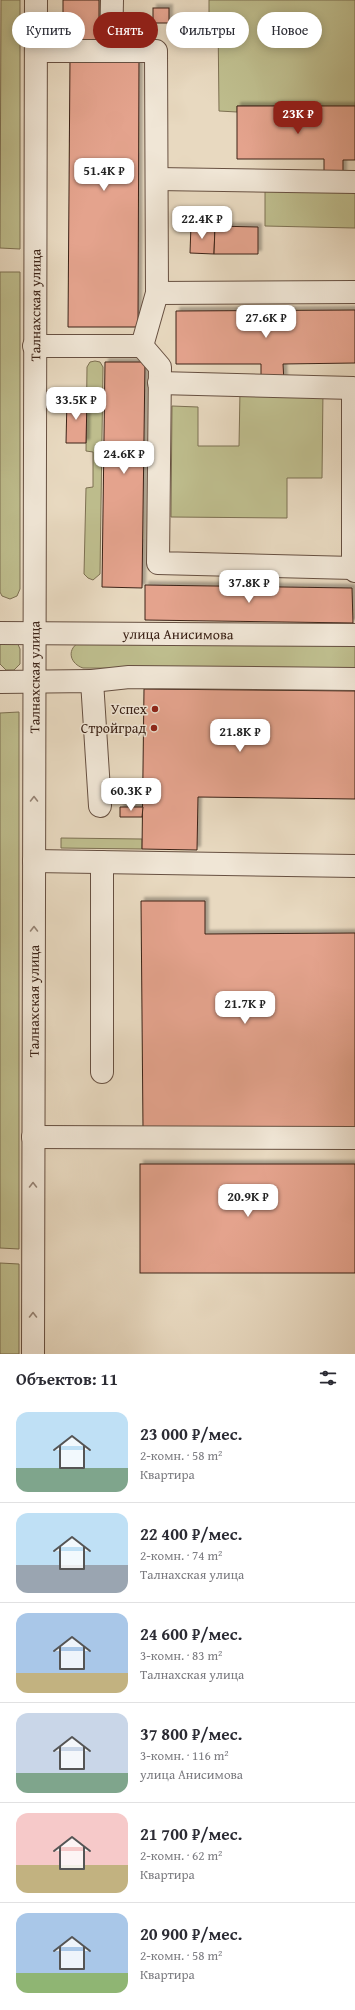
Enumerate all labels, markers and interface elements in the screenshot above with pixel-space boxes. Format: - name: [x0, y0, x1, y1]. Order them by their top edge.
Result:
- chip: Купить: [12, 12, 85, 48]
- chip: Снять: [93, 12, 158, 48]
- chip: Фильтры: [166, 12, 249, 48]
- chip: Новое: [257, 12, 322, 48]
- pin: 23K ₽: [270, 101, 326, 135]
- text: 23K ₽: [282, 104, 314, 123]
- pin: 51.4K ₽: [67, 158, 141, 192]
- text: 51.4K ₽: [83, 161, 125, 180]
- pin: 22.4K ₽: [165, 206, 239, 240]
- text: 22.4K ₽: [181, 209, 223, 228]
- street label: Талнахская улица: [25, 248, 45, 361]
- pin: 27.6K ₽: [229, 305, 303, 339]
- text: 27.6K ₽: [245, 308, 287, 327]
- pin: 33.5K ₽: [39, 387, 113, 421]
- text: 33.5K ₽: [55, 390, 97, 409]
- pin: 24.6K ₽: [87, 441, 161, 475]
- text: 24.6K ₽: [103, 444, 145, 463]
- pin: 37.8K ₽: [212, 570, 286, 604]
- text: 37.8K ₽: [228, 573, 270, 592]
- street label: Талнахская улица: [24, 620, 45, 733]
- street label: улица Анисимова: [121, 624, 234, 644]
- place label: Успех: [111, 699, 148, 719]
- marker: Успех: [150, 704, 160, 714]
- place label: Стройград: [81, 718, 146, 738]
- pin: 21.8K ₽: [203, 719, 277, 753]
- text: 21.8K ₽: [219, 722, 261, 741]
- marker: Стройград: [149, 723, 159, 733]
- pin: 60.3K ₽: [94, 778, 168, 812]
- text: 60.3K ₽: [110, 781, 152, 800]
- one-way arrow: [30, 796, 38, 802]
- one-way arrow: [30, 926, 38, 932]
- street label: Талнахская улица: [24, 944, 44, 1057]
- pin: 21.7K ₽: [208, 991, 282, 1025]
- text: 21.7K ₽: [224, 994, 266, 1013]
- one-way arrow: [29, 1182, 37, 1188]
- pin: 20.9K ₽: [211, 1184, 285, 1218]
- text: 20.9K ₽: [227, 1187, 269, 1206]
- one-way arrow: [29, 1312, 37, 1318]
- text: Объектов: 11: [16, 1366, 118, 1391]
- icon: filters: [317, 1367, 339, 1389]
- text: 23 000 ₽/мес.: [140, 1421, 242, 1446]
- icon: home: [48, 1428, 96, 1476]
- text: 2-комн. · 58 m²: [140, 1446, 222, 1465]
- text: Квартира: [140, 1465, 195, 1484]
- text: 22 400 ₽/мес.: [140, 1521, 242, 1546]
- icon: home: [48, 1529, 96, 1577]
- text: 2-комн. · 74 m²: [140, 1546, 222, 1565]
- text: Талнахская улица: [140, 1565, 244, 1584]
- text: 24 600 ₽/мес.: [140, 1621, 242, 1646]
- icon: home: [48, 1629, 96, 1677]
- text: 3-комн. · 83 m²: [140, 1646, 222, 1665]
- text: Талнахская улица: [140, 1665, 244, 1684]
- text: 37 800 ₽/мес.: [140, 1721, 242, 1746]
- icon: home: [48, 1729, 96, 1777]
- text: 3-комн. · 116 m²: [140, 1746, 229, 1765]
- text: улица Анисимова: [140, 1765, 243, 1784]
- text: 21 700 ₽/мес.: [140, 1821, 242, 1846]
- icon: home: [48, 1829, 96, 1877]
- text: 2-комн. · 62 m²: [140, 1846, 222, 1865]
- text: Квартира: [140, 1865, 195, 1884]
- text: 20 900 ₽/мес.: [140, 1921, 242, 1946]
- icon: home: [48, 1929, 96, 1977]
- text: 2-комн. · 58 m²: [140, 1946, 222, 1965]
- text: Квартира: [140, 1965, 195, 1984]

